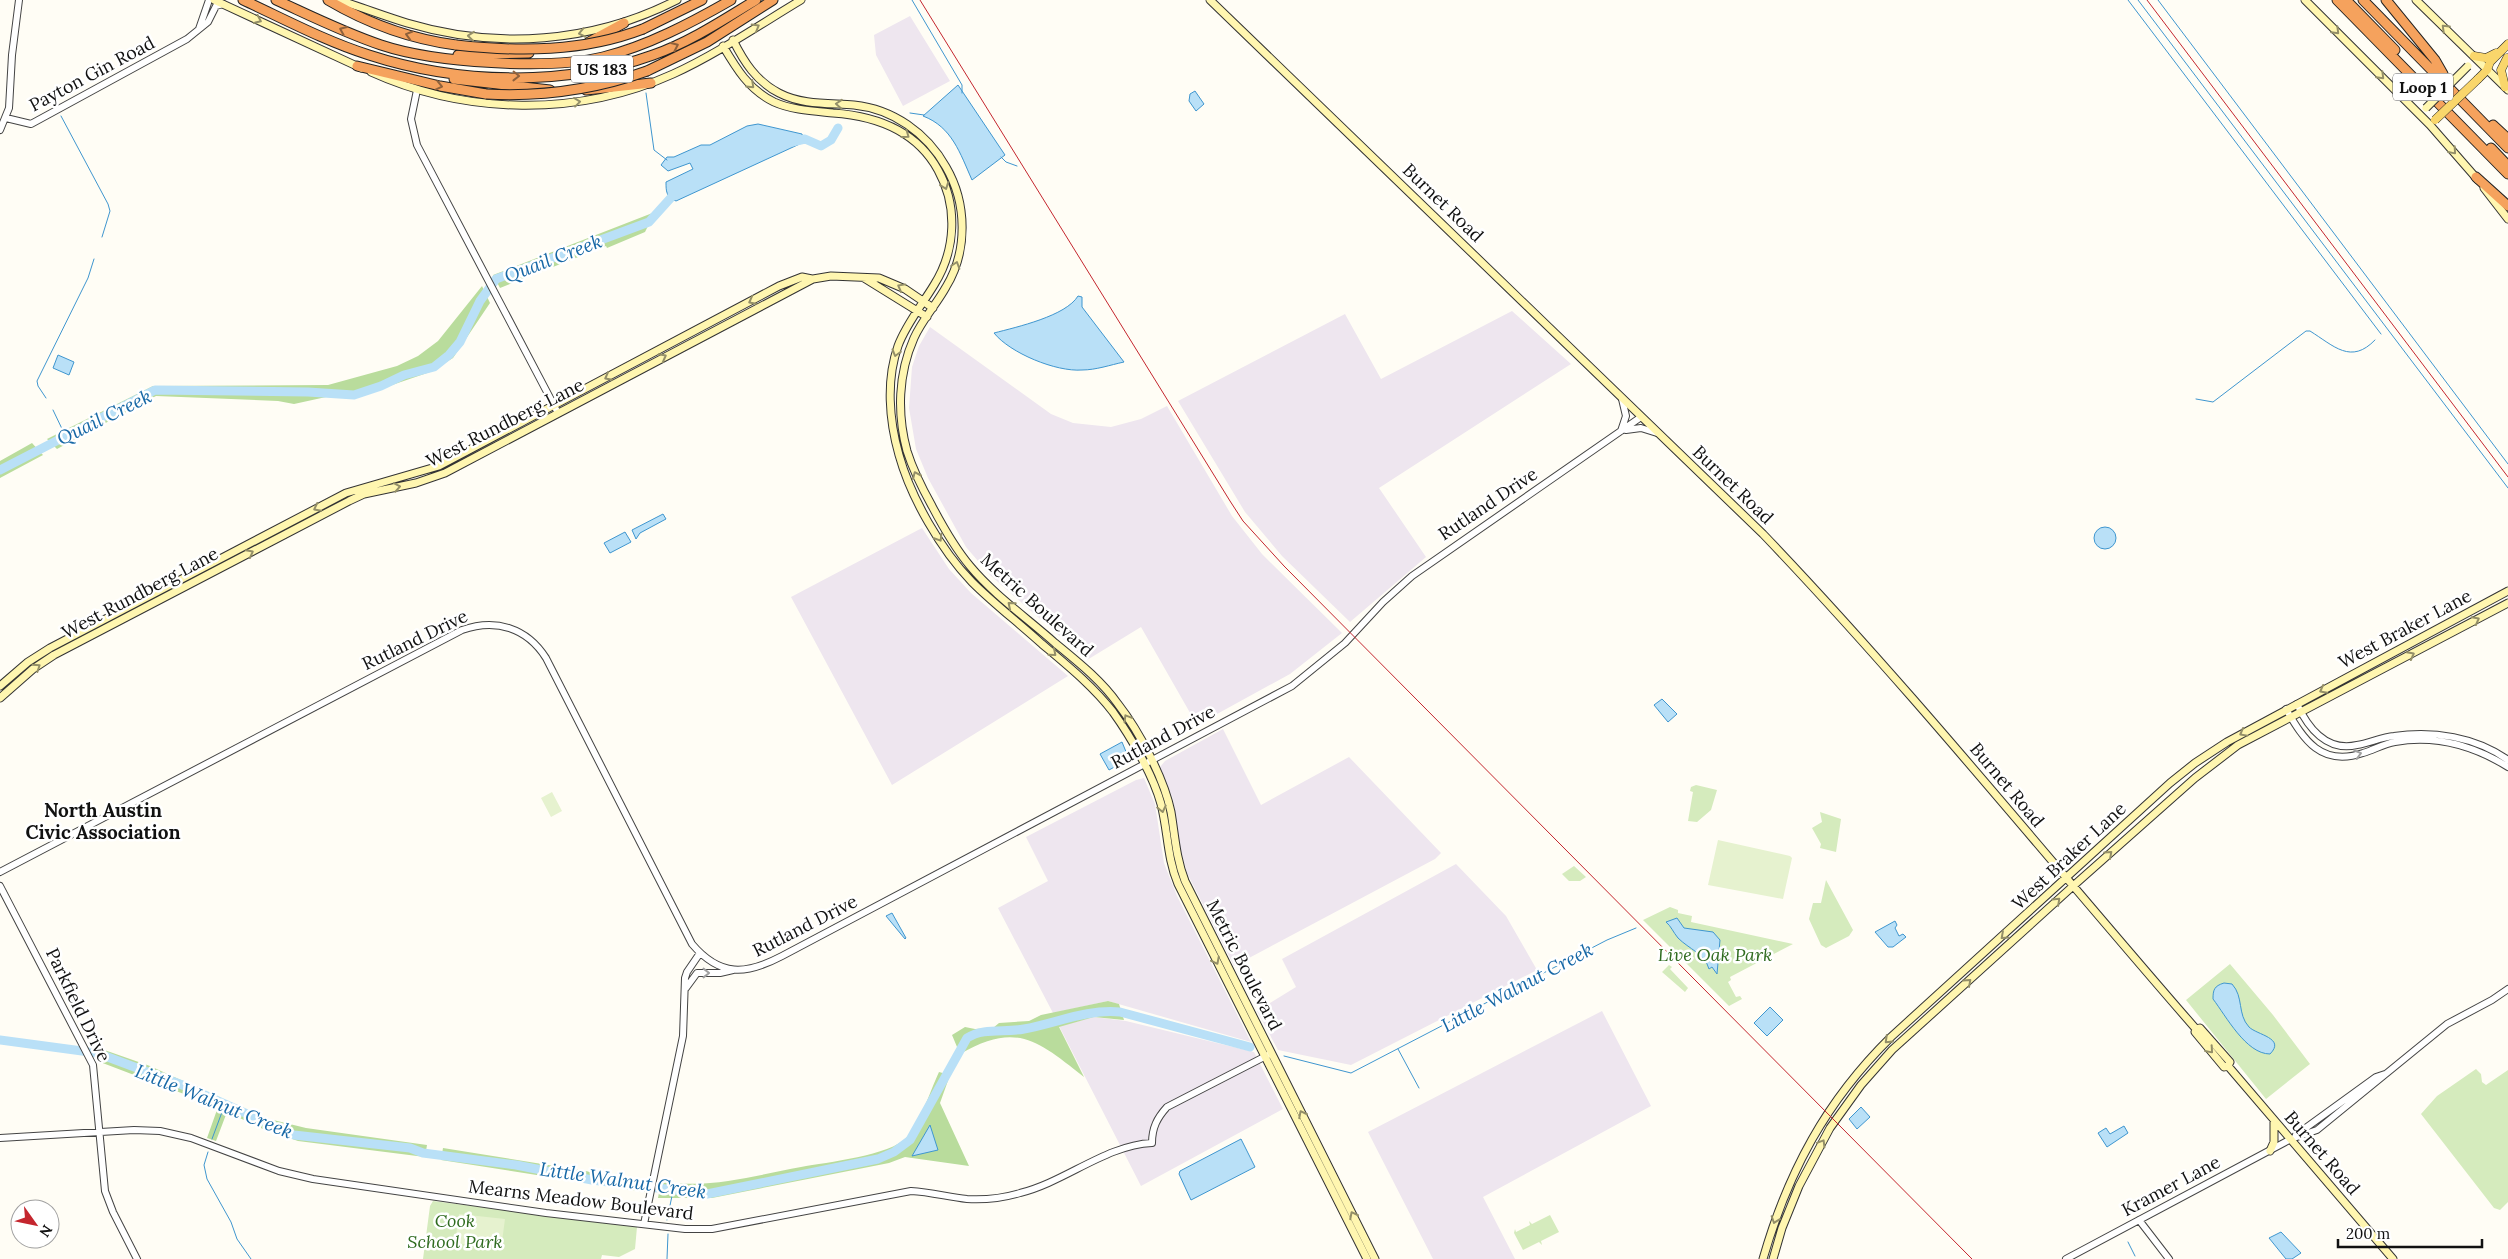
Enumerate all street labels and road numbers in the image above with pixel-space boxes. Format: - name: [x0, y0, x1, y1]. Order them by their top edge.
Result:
- street label: Payton Gin Road: [25, 31, 159, 116]
- road number: US 183: [571, 56, 633, 82]
- road number: Loop 1: [2393, 74, 2453, 100]
- street label: Burnet Road: [1398, 158, 1489, 247]
- street label: West Rundberg Lane: [422, 373, 588, 472]
- street label: Burnet Road: [1688, 440, 1779, 529]
- street label: Rutland Drive: [1434, 462, 1542, 545]
- street label: West Rundberg Lane: [57, 541, 222, 644]
- street label: Metric Boulevard: [976, 548, 1099, 661]
- street label: West Braker Lane: [2334, 584, 2476, 673]
- street label: Rutland Drive: [358, 604, 472, 675]
- street label: Rutland Drive: [1107, 699, 1219, 774]
- street label: Burnet Road: [1965, 738, 2050, 832]
- street label: West Braker Lane: [2007, 797, 2131, 914]
- street label: Rutland Drive: [748, 889, 861, 962]
- street label: Metric Boulevard: [1202, 895, 1287, 1034]
- street label: Parkfield Drive: [41, 944, 116, 1066]
- street label: Burnet Road: [2280, 1106, 2365, 1199]
- street label: Kramer Lane: [2118, 1150, 2224, 1221]
- street label: Mearns Meadow Boulevard: [467, 1174, 695, 1225]

